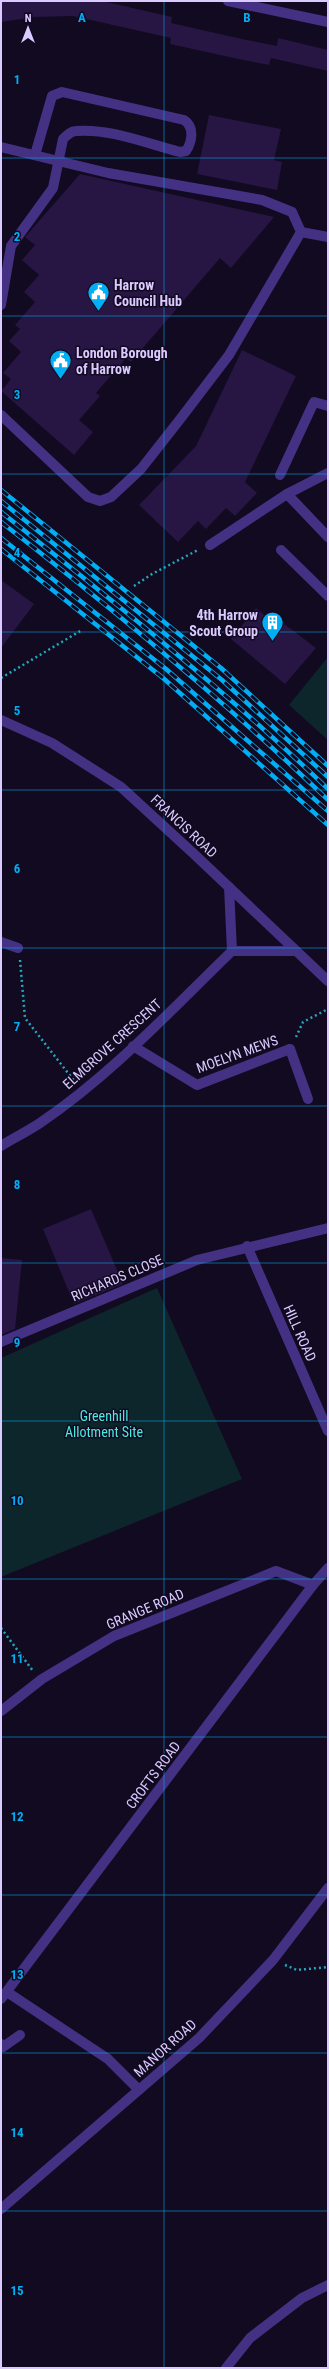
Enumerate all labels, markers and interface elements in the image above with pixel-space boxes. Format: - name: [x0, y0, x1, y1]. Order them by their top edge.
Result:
- north arrow: [8, 8, 48, 48]
- text: A: [78, 10, 86, 25]
- text: B: [243, 10, 251, 25]
- text: N: [25, 12, 32, 25]
- text: 1: [14, 72, 20, 87]
- text: 2: [14, 229, 21, 244]
- place label: Harrow Council Hub: [114, 277, 182, 309]
- public building icon: Harrow Council Hub: [86, 280, 112, 313]
- place label: London Borough of Harrow: [76, 345, 168, 377]
- public building icon: London Borough of Harrow: [48, 348, 74, 381]
- text: 3: [14, 387, 20, 402]
- text: 4: [14, 545, 21, 560]
- place label: 4th Harrow Scout Group: [189, 607, 258, 639]
- building icon: 4th Harrow Scout Group: [260, 610, 286, 643]
- text: 5: [14, 703, 21, 718]
- street label: FRANCIS ROAD: [148, 791, 220, 861]
- text: 6: [14, 861, 21, 876]
- street label: ELMGROVE CRESCENT: [60, 996, 164, 1092]
- text: 7: [14, 1019, 21, 1034]
- street label: MOELYN MEWS: [194, 1032, 280, 1076]
- text: 8: [14, 1177, 20, 1192]
- street label: RICHARDS CLOSE: [69, 1251, 165, 1305]
- street label: HILL ROAD: [280, 1302, 320, 1364]
- text: 9: [14, 1335, 20, 1350]
- park label: Greenhill Allotment Site: [65, 1408, 143, 1440]
- text: 10: [10, 1493, 24, 1508]
- street label: GRANGE ROAD: [104, 1585, 186, 1633]
- text: 11: [10, 1651, 24, 1666]
- street label: CROFTS ROAD: [123, 1738, 183, 1812]
- text: 12: [10, 1809, 24, 1824]
- text: 13: [10, 1967, 24, 1982]
- street label: MANOR ROAD: [131, 2016, 199, 2080]
- text: 14: [10, 2125, 24, 2140]
- text: 15: [10, 2283, 24, 2298]

